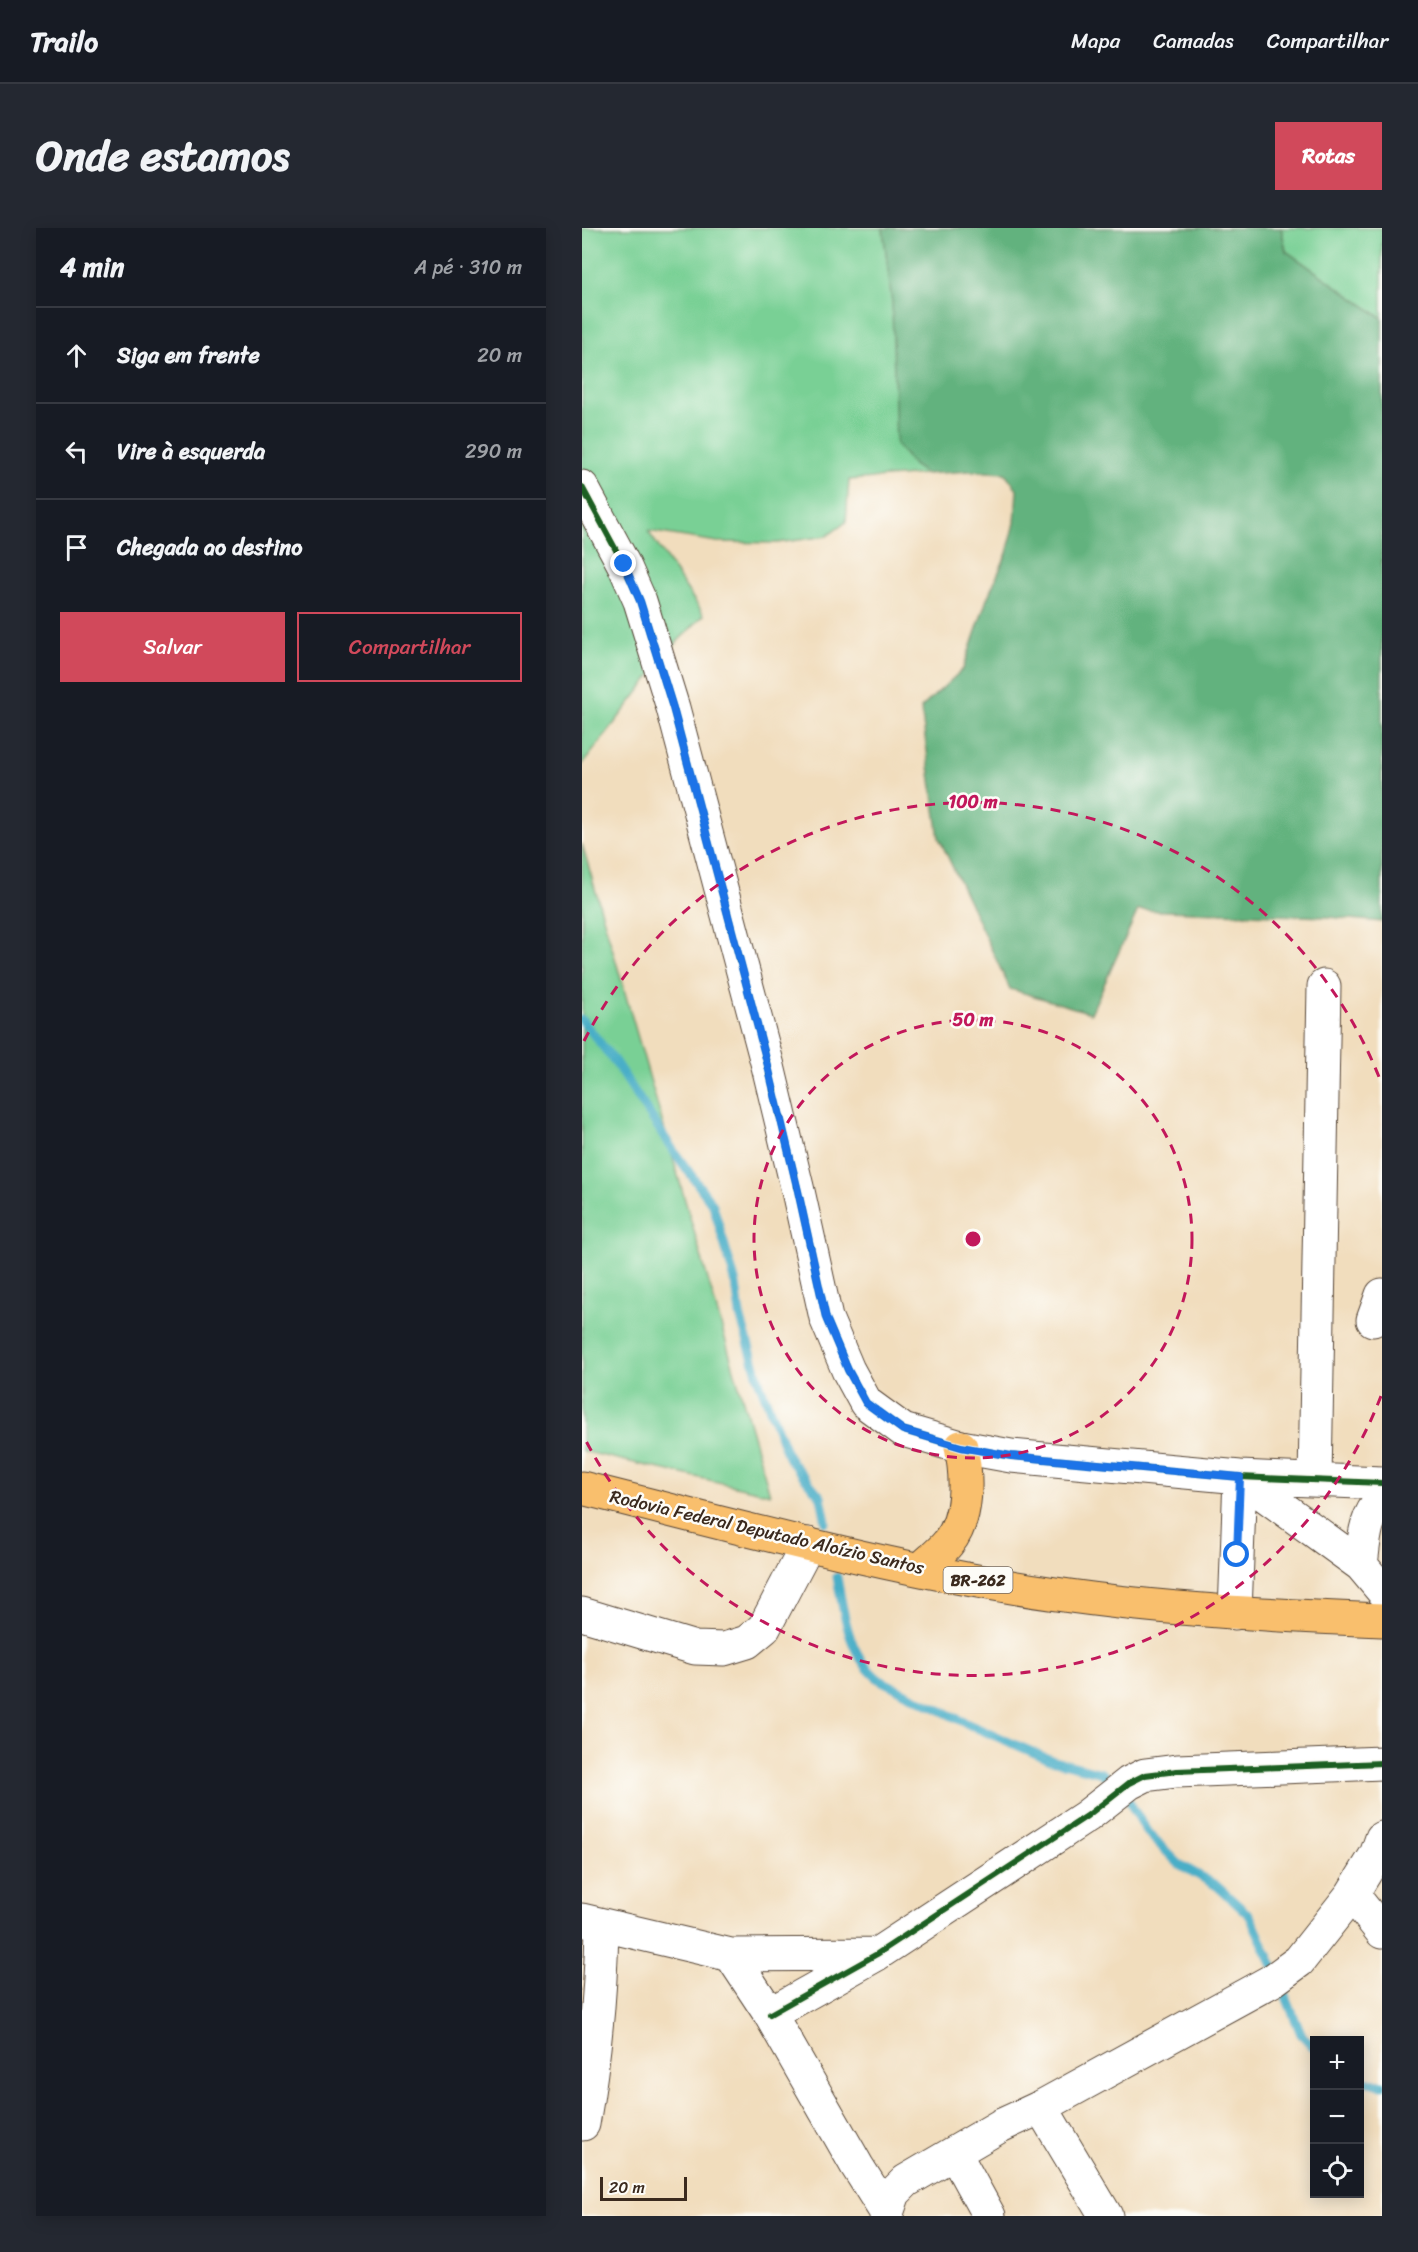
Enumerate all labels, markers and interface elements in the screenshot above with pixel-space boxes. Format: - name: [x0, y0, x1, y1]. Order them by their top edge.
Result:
- text: Trailo: [30, 17, 98, 66]
- text: Mapa: [1071, 22, 1120, 60]
- text: Camadas: [1153, 22, 1234, 60]
- text: Compartilhar: [1267, 22, 1388, 60]
- text: Onde estamos: [36, 119, 290, 193]
- button: Rotas: [1275, 122, 1382, 190]
- text: 4 min: [60, 244, 124, 290]
- text: A pé · 310 m: [414, 250, 522, 285]
- text: Siga em frente: [117, 336, 260, 375]
- text: 20 m: [477, 338, 522, 373]
- icon: ahead: [60, 339, 93, 372]
- text: Vire à esquerda: [117, 432, 265, 471]
- text: 290 m: [465, 434, 522, 469]
- icon: left: [60, 435, 93, 468]
- text: Chegada ao destino: [117, 528, 302, 567]
- icon: arrive: [60, 531, 93, 564]
- route end: [610, 550, 636, 576]
- button: Salvar: [60, 612, 285, 682]
- button: Compartilhar: [297, 612, 522, 682]
- text: 100 m: [949, 786, 998, 818]
- text: 50 m: [953, 1004, 994, 1036]
- centre of rings: [963, 1229, 983, 1249]
- street label: Rodovia Federal Deputado Aloízio Santos: [607, 1480, 928, 1584]
- route start: [1223, 1541, 1249, 1567]
- road number: BR-262: [944, 1567, 1012, 1593]
- map controls: [1310, 2036, 1364, 2198]
- button: +: [1310, 2036, 1364, 2090]
- button: −: [1310, 2090, 1364, 2144]
- button: locate: [1310, 2144, 1364, 2198]
- text: 20 m: [609, 2173, 645, 2202]
- scale bar: [600, 2174, 687, 2202]

